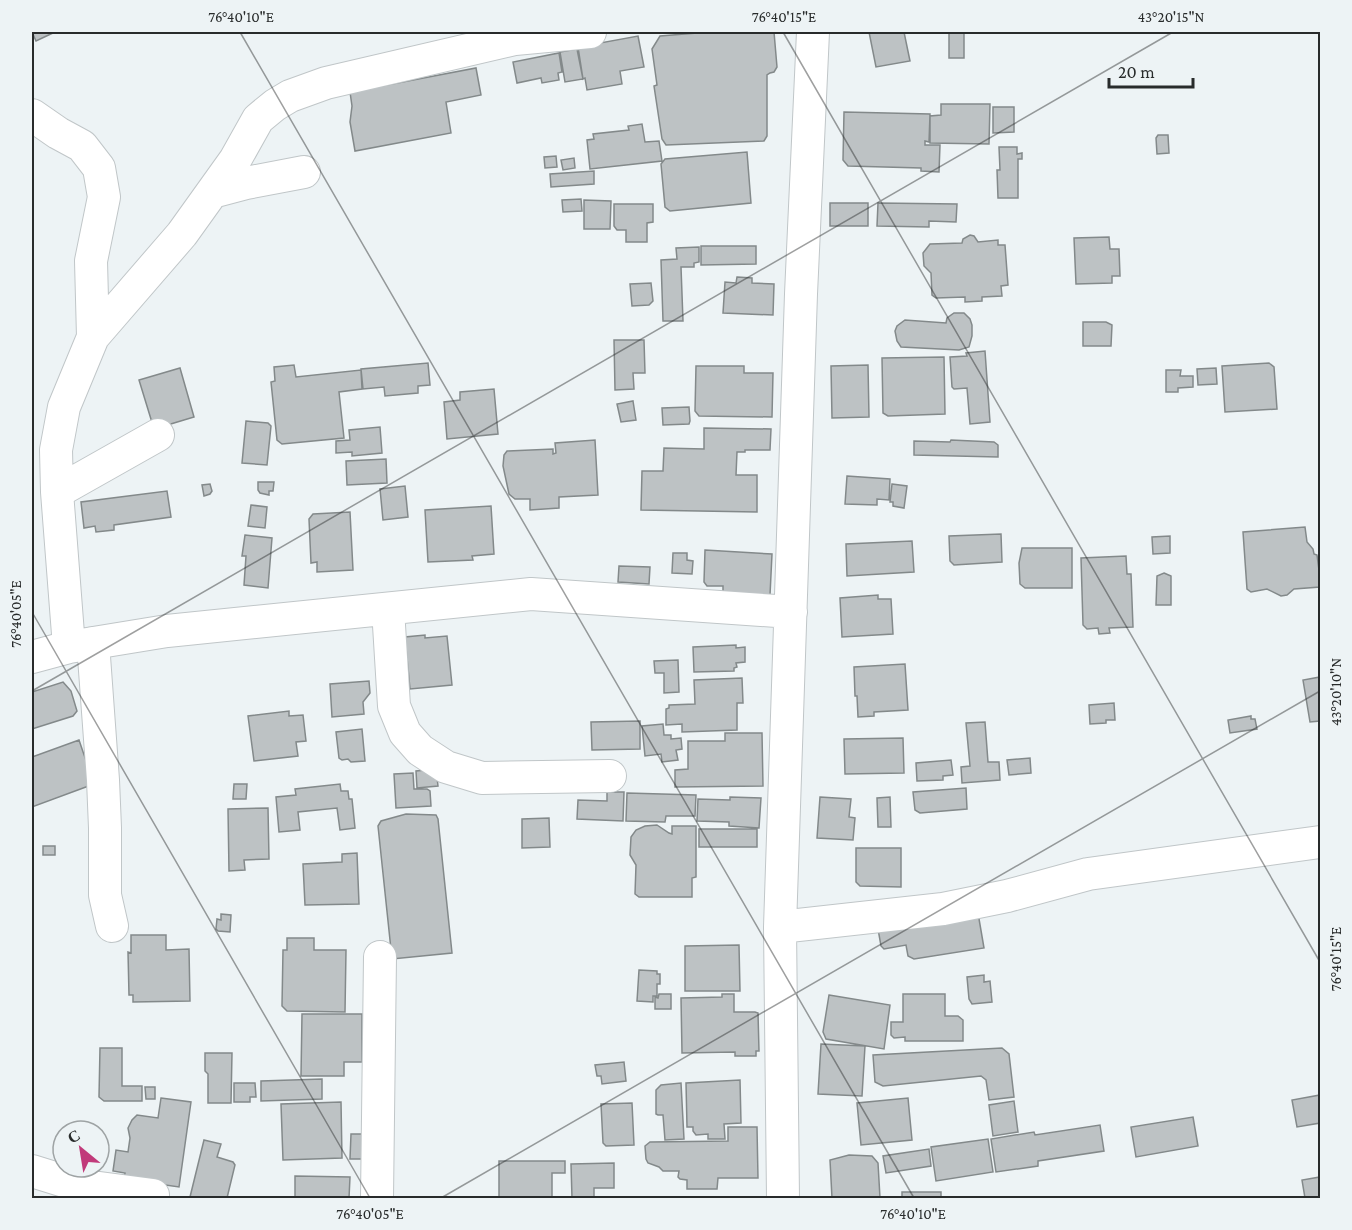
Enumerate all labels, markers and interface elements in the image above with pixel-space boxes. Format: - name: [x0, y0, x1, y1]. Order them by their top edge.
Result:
- text: 76°40'10"E: [208, 9, 274, 25]
- text: 76°40'15"E: [752, 9, 816, 25]
- text: 43°20'15"N: [1138, 9, 1205, 25]
- scale bar: [1109, 51, 1193, 89]
- text: 20 m: [1118, 62, 1155, 82]
- text: 76°40'05"E: [8, 580, 24, 648]
- text: 43°20'10"N: [1328, 658, 1344, 726]
- text: 76°40'15"E: [1328, 927, 1344, 991]
- north arrow: [51, 1119, 111, 1179]
- text: С: [64, 1126, 83, 1147]
- text: 76°40'05"E: [336, 1206, 404, 1222]
- text: 76°40'10"E: [880, 1206, 946, 1222]

